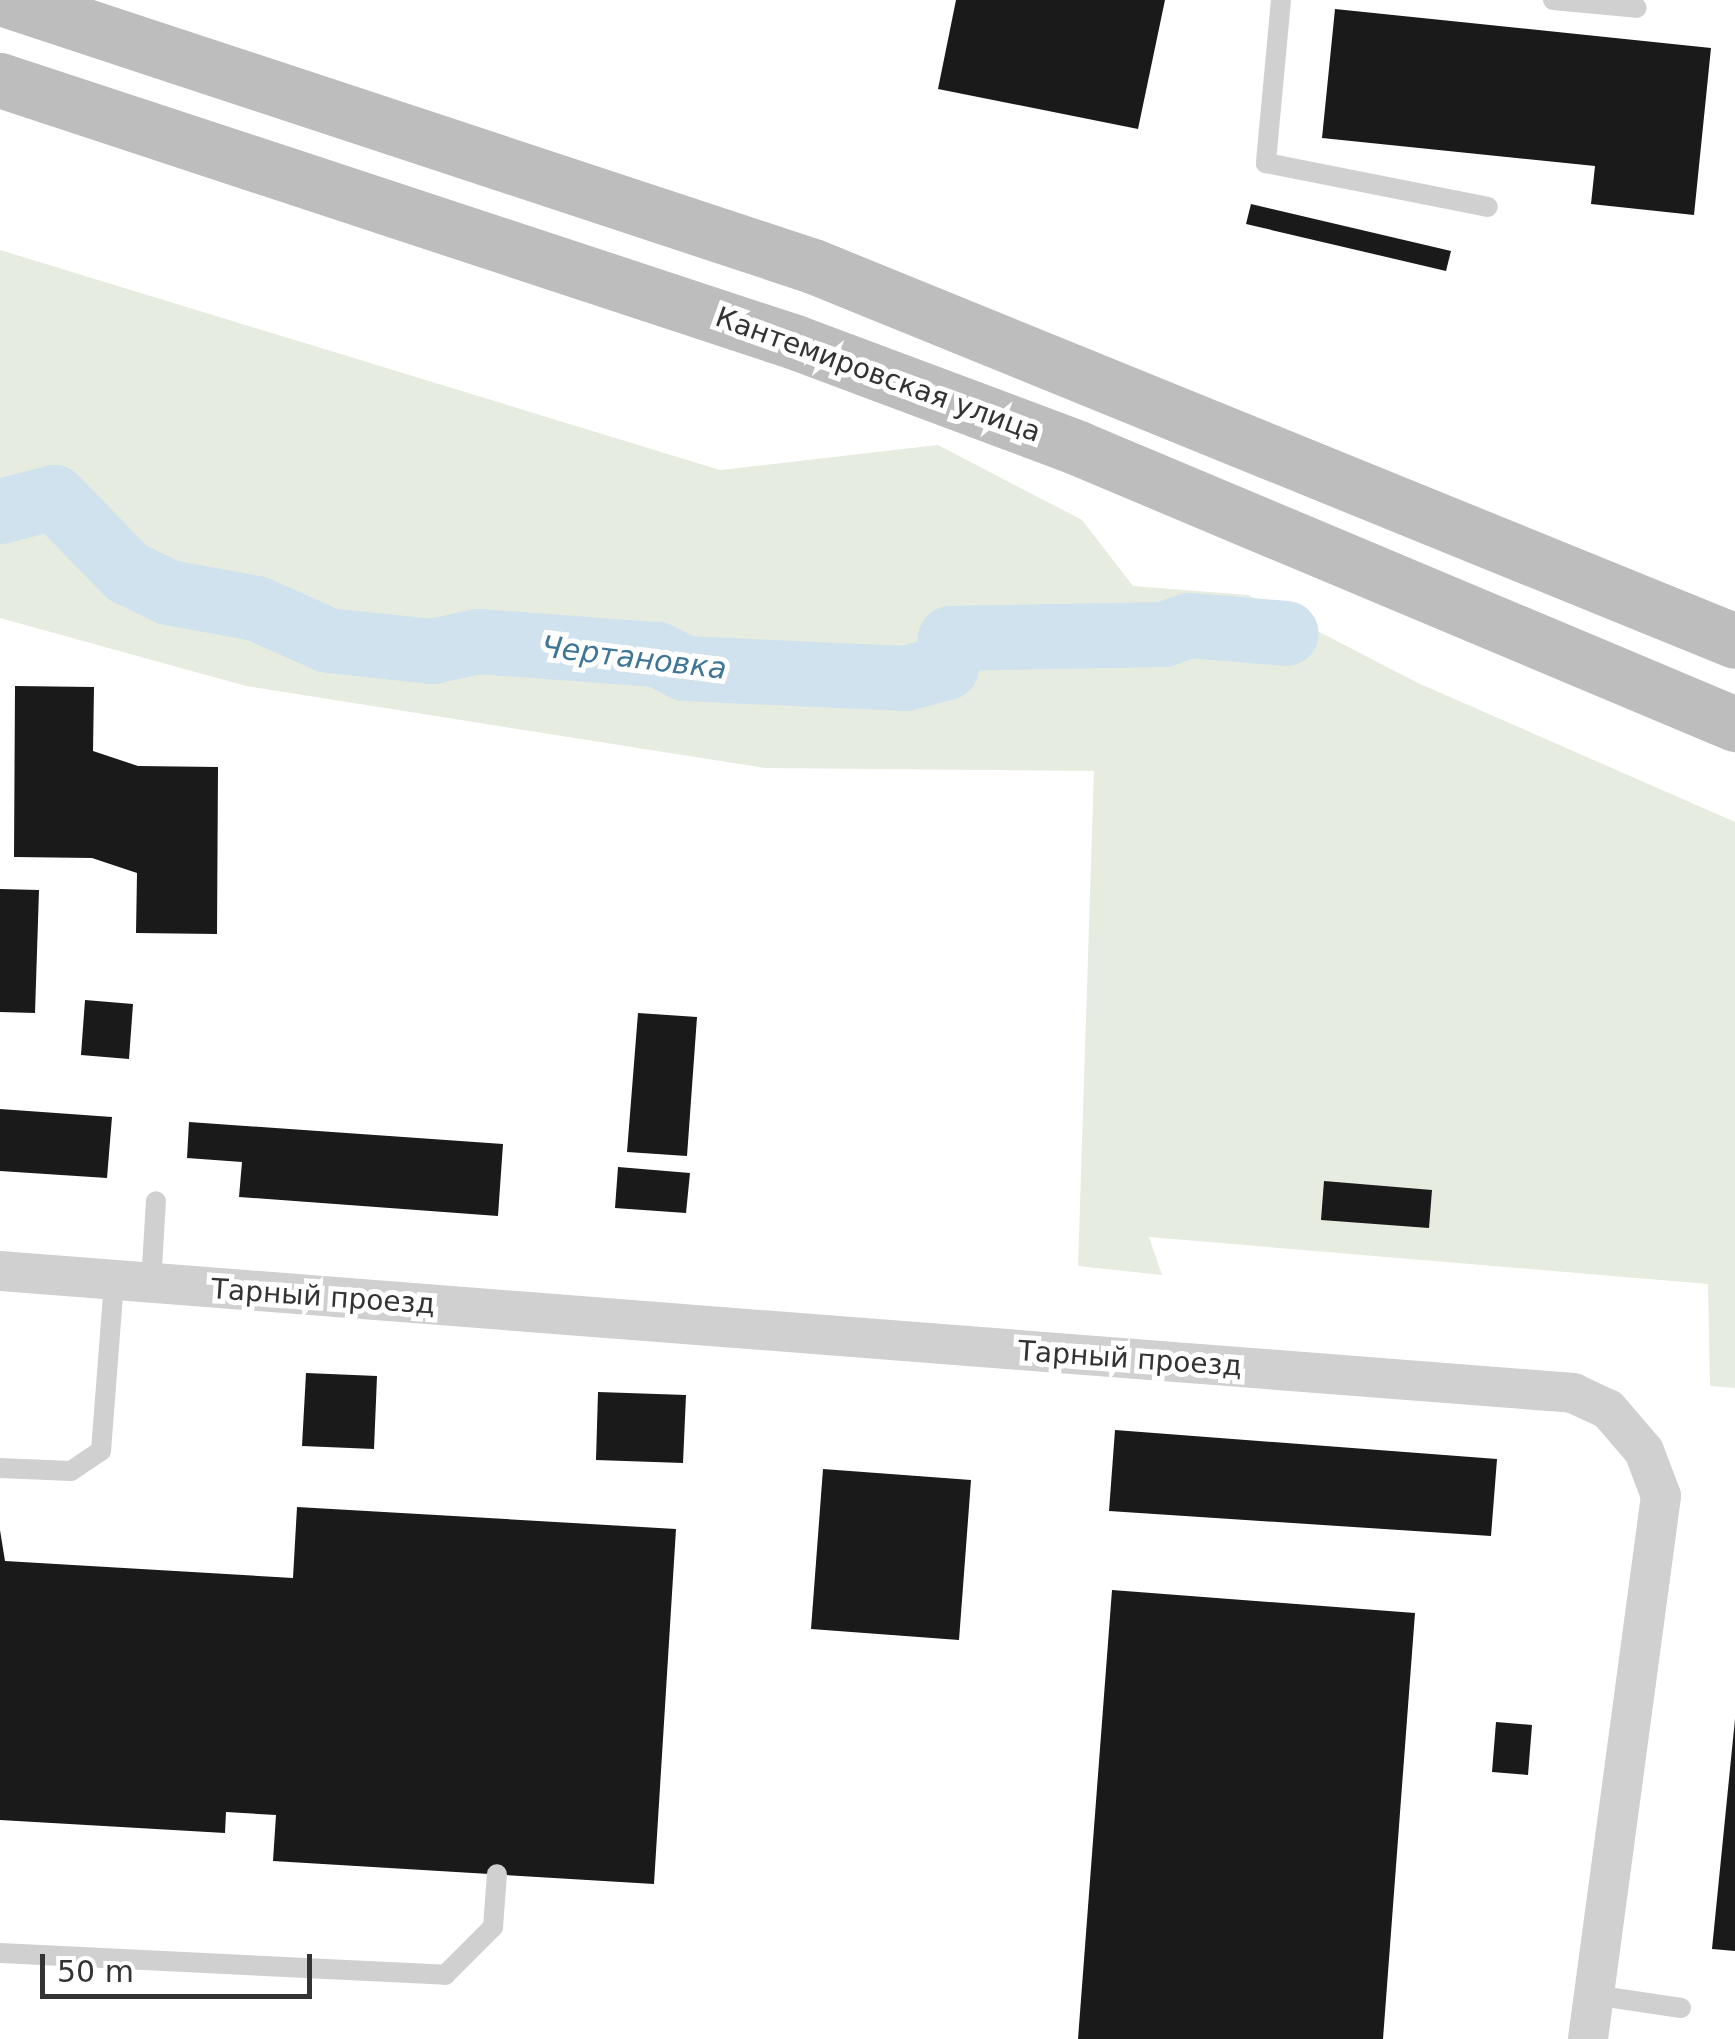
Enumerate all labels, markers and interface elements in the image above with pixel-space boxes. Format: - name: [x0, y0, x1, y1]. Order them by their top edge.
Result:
- street label: Кантемировская улица: [711, 300, 1045, 450]
- water label: Чертановка: [539, 629, 729, 687]
- street label: Тарный проезд: [210, 1272, 436, 1322]
- street label: Тарный проезд: [1017, 1334, 1243, 1384]
- scale bar: [45, 1934, 318, 1996]
- text: 50 m: [57, 1954, 134, 1989]

